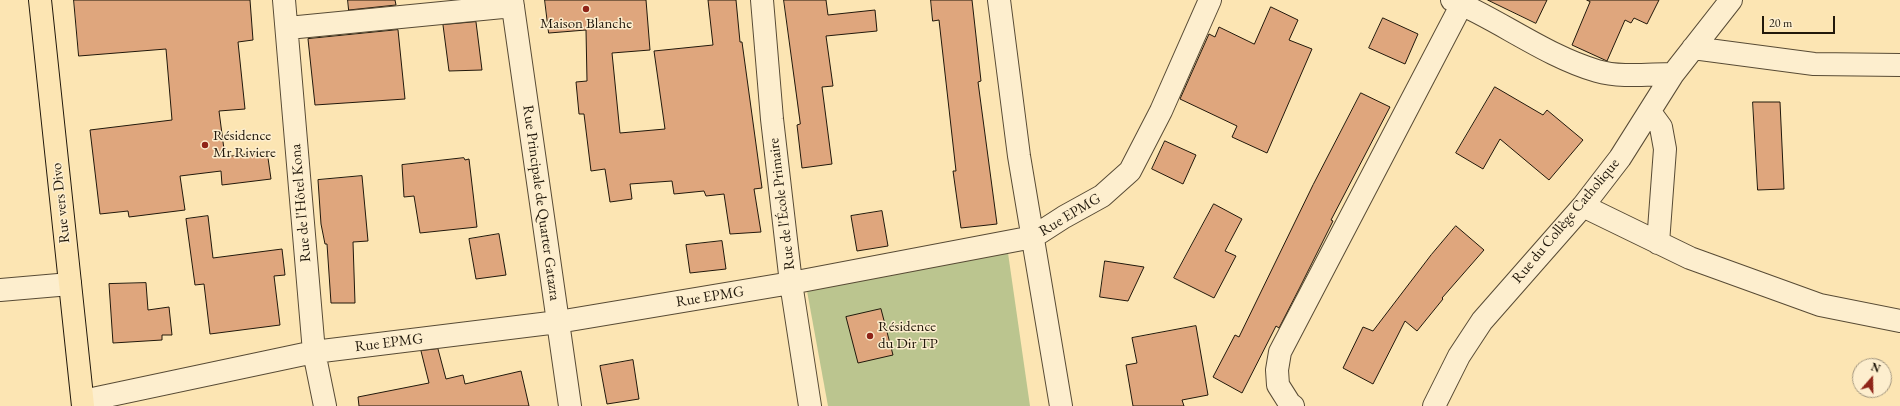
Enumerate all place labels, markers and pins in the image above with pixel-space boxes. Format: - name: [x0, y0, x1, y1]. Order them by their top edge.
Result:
- marker: Maison Blanche: [581, 4, 591, 14]
- place label: Maison Blanche: [540, 15, 632, 33]
- place label: Résidence Mr Riviere: [213, 127, 276, 162]
- marker: Résidence Mr Riviere: [200, 140, 210, 150]
- place label: Résidence du Dir TP: [878, 318, 938, 353]
- marker: Résidence du Dir TP: [865, 331, 875, 341]

